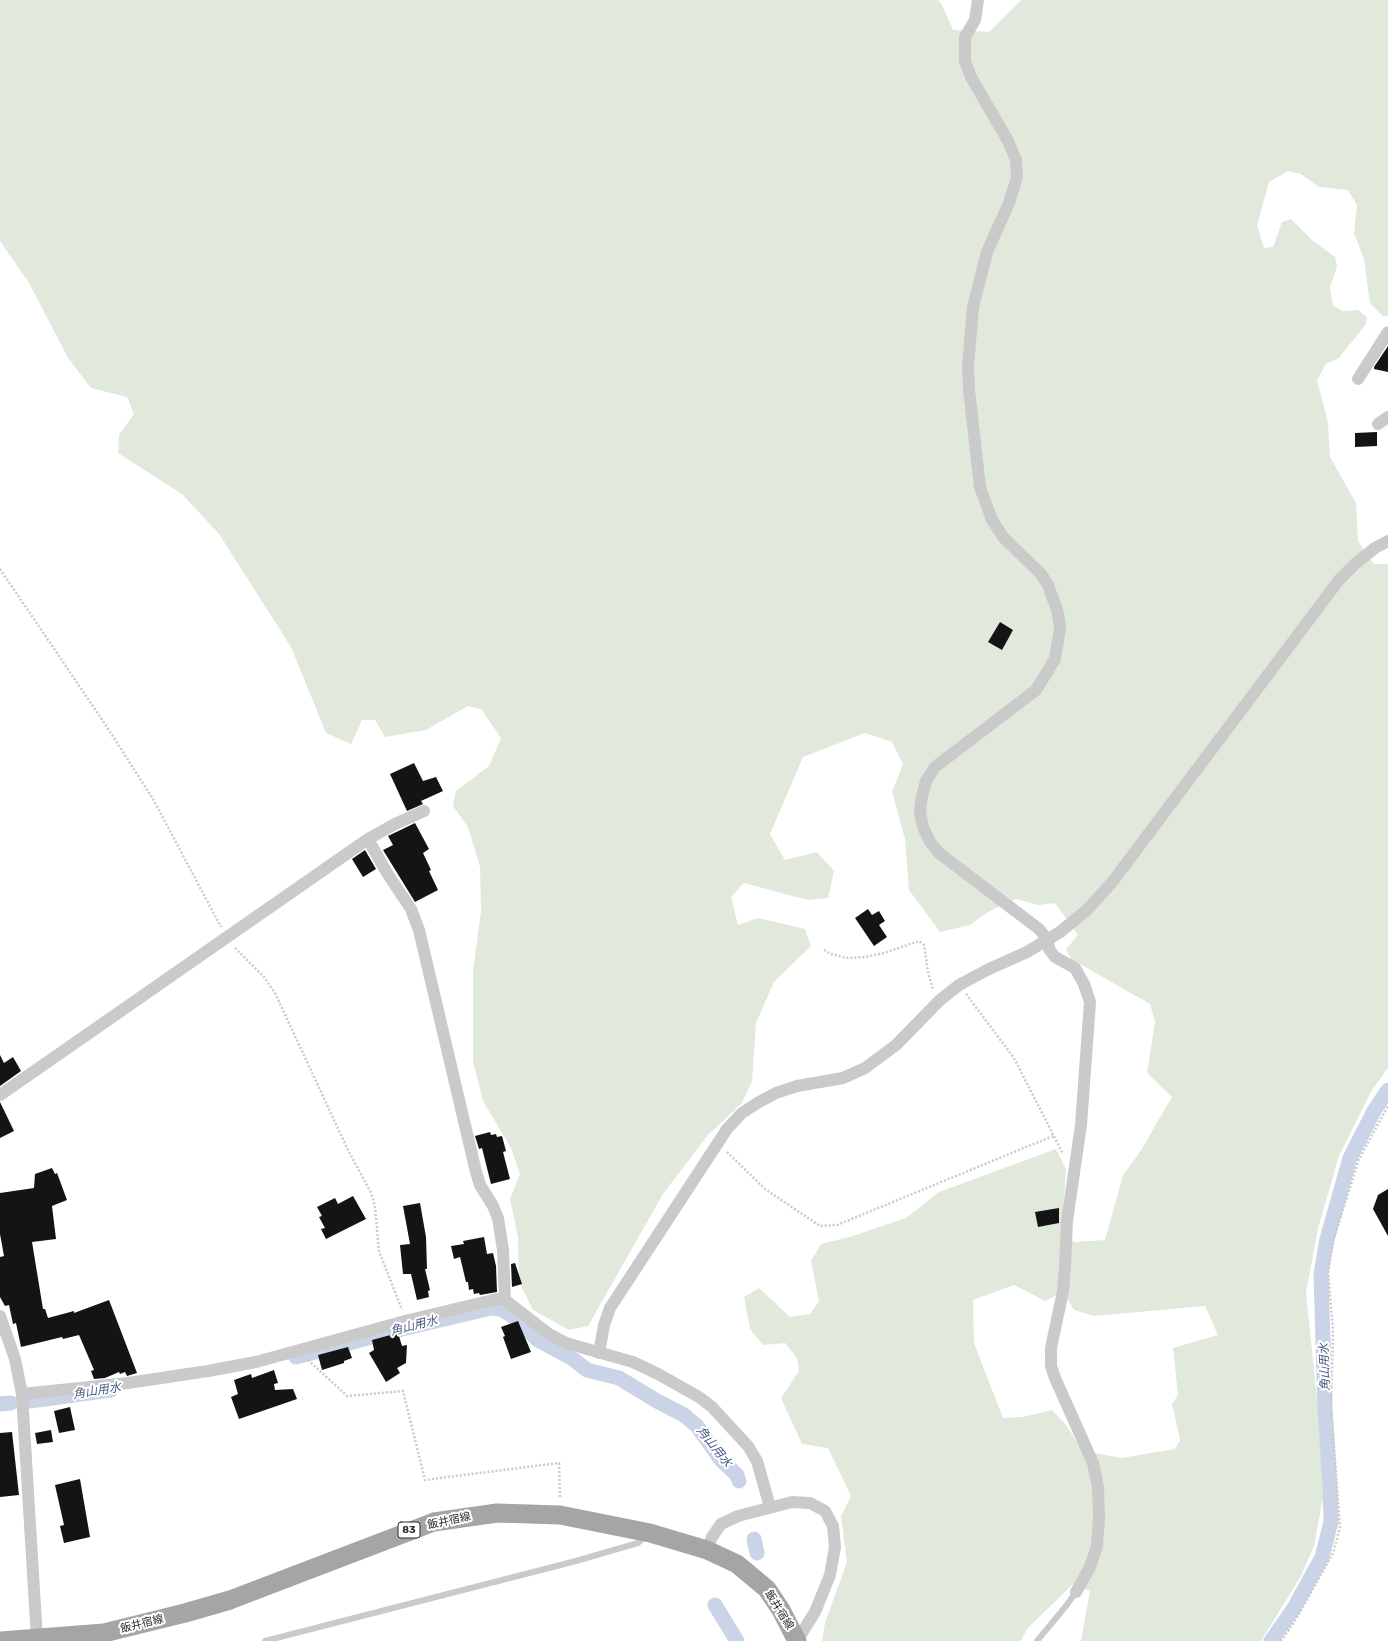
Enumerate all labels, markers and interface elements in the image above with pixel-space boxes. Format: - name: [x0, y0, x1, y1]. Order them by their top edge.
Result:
- water label: 角山用水: [389, 1313, 439, 1339]
- water label: 角山用水: [1317, 1343, 1333, 1391]
- water label: 角山用水: [72, 1380, 122, 1402]
- water label: 角山用水: [693, 1424, 735, 1470]
- street label: 飯井宿線: [426, 1510, 472, 1532]
- road number: 83: [398, 1522, 420, 1538]
- street label: 飯井宿線: [762, 1588, 796, 1632]
- street label: 飯井宿線: [119, 1612, 165, 1636]

